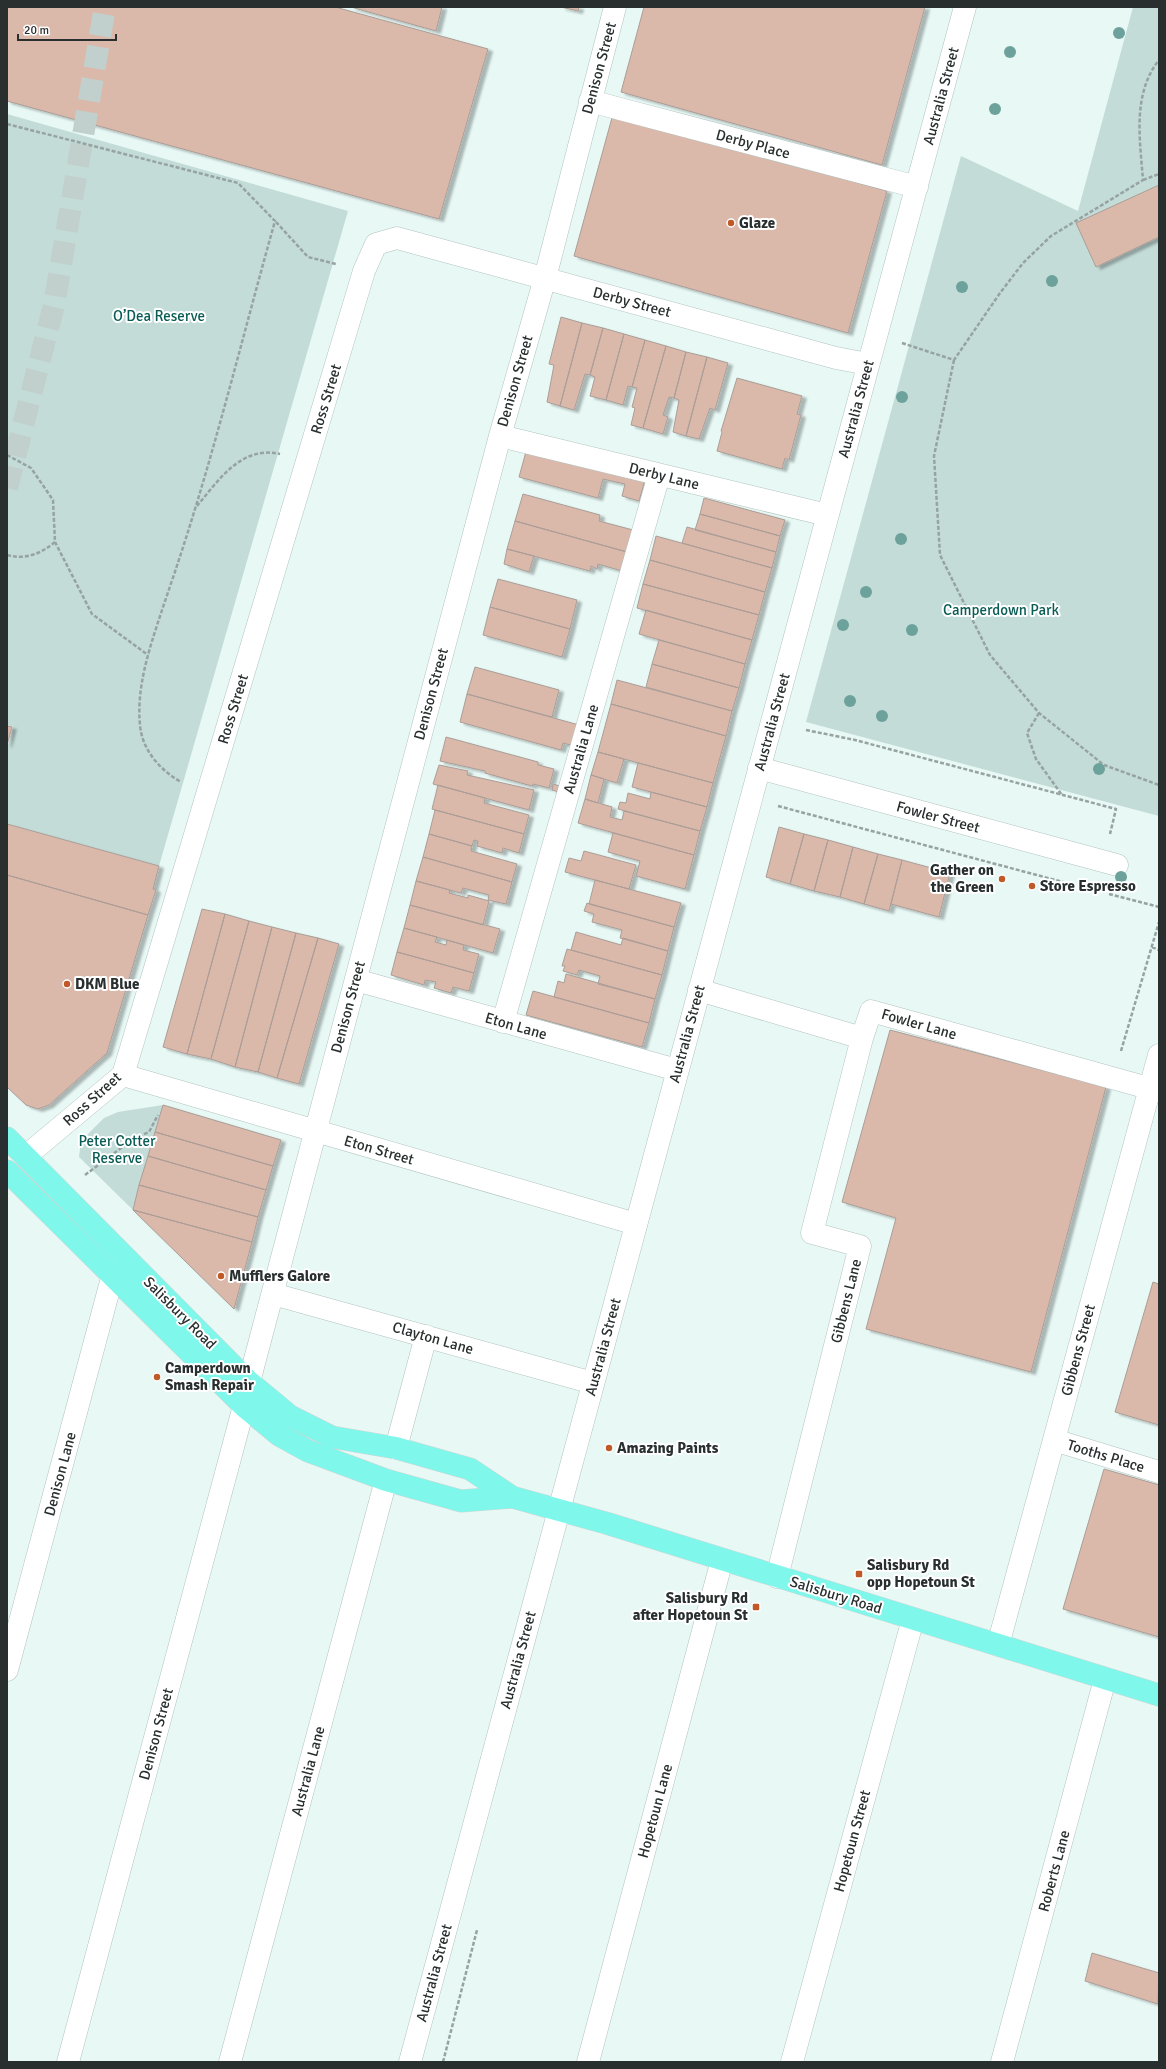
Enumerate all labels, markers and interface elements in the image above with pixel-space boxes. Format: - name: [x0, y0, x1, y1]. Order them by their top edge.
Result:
- scale bar: [18, 16, 116, 42]
- street label: Denison Street: [578, 20, 620, 116]
- text: 20 m: [24, 23, 49, 38]
- street label: Australia Street: [919, 45, 963, 147]
- street label: Derby Place: [714, 125, 792, 163]
- place label: Glaze: [739, 214, 775, 232]
- marker: Glaze: [726, 218, 736, 228]
- street label: Derby Street: [591, 283, 673, 321]
- park label: O’Dea Reserve: [113, 307, 205, 325]
- street label: Denison Street: [493, 333, 537, 429]
- street label: Australia Street: [834, 358, 878, 460]
- street label: Ross Street: [307, 362, 345, 436]
- street label: Derby Lane: [627, 459, 701, 493]
- park label: Camperdown Park: [943, 601, 1060, 619]
- street label: Denison Street: [410, 646, 452, 742]
- street label: Australia Street: [750, 671, 794, 773]
- street label: Ross Street: [214, 672, 252, 746]
- street label: Australia Lane: [560, 702, 602, 796]
- street label: Fowler Street: [894, 797, 982, 837]
- place label: Gather on the Green: [930, 861, 994, 896]
- marker: Gather on the Green: [997, 874, 1007, 884]
- place label: Store Espresso: [1040, 877, 1136, 895]
- marker: Store Espresso: [1027, 881, 1037, 891]
- street label: Denison Street: [327, 959, 369, 1055]
- place label: DKM Blue: [75, 975, 139, 993]
- marker: DKM Blue: [62, 979, 72, 989]
- street label: Australia Street: [665, 983, 709, 1085]
- street label: Fowler Lane: [879, 1005, 959, 1043]
- street label: Eton Lane: [483, 1009, 549, 1043]
- street label: Ross Street: [59, 1068, 125, 1130]
- street label: Eton Street: [342, 1131, 416, 1169]
- park label: Peter Cotter Reserve: [78, 1132, 156, 1167]
- street label: Gibbens Lane: [827, 1257, 865, 1345]
- place label: Mufflers Galore: [229, 1267, 330, 1285]
- marker: Mufflers Galore: [216, 1271, 226, 1281]
- street label: Salisbury Road: [140, 1273, 220, 1353]
- street label: Australia Street: [581, 1296, 625, 1398]
- street label: Gibbens Street: [1057, 1302, 1099, 1398]
- street label: Clayton Lane: [390, 1318, 476, 1358]
- place label: Camperdown Smash Repair: [165, 1359, 254, 1394]
- marker: Camperdown Smash Repair: [152, 1372, 162, 1382]
- street label: Denison Lane: [40, 1430, 80, 1518]
- street label: Tooths Place: [1065, 1436, 1147, 1476]
- place label: Amazing Paints: [617, 1439, 719, 1457]
- marker: Amazing Paints: [604, 1443, 614, 1453]
- place label: Salisbury Rd opp Hopetoun St: [867, 1556, 975, 1591]
- marker: Salisbury Rd opp Hopetoun St: [854, 1569, 864, 1579]
- street label: Salisbury Road: [788, 1572, 884, 1618]
- place label: Salisbury Rd after Hopetoun St: [633, 1589, 748, 1624]
- marker: Salisbury Rd after Hopetoun St: [751, 1602, 761, 1612]
- street label: Australia Street: [496, 1609, 540, 1711]
- street label: Denison Street: [135, 1686, 177, 1782]
- street label: Australia Lane: [287, 1724, 329, 1818]
- street label: Hopetoun Lane: [634, 1762, 676, 1860]
- street label: Hopetoun Street: [830, 1788, 874, 1894]
- street label: Roberts Lane: [1034, 1828, 1074, 1914]
- street label: Australia Street: [412, 1922, 456, 2024]

